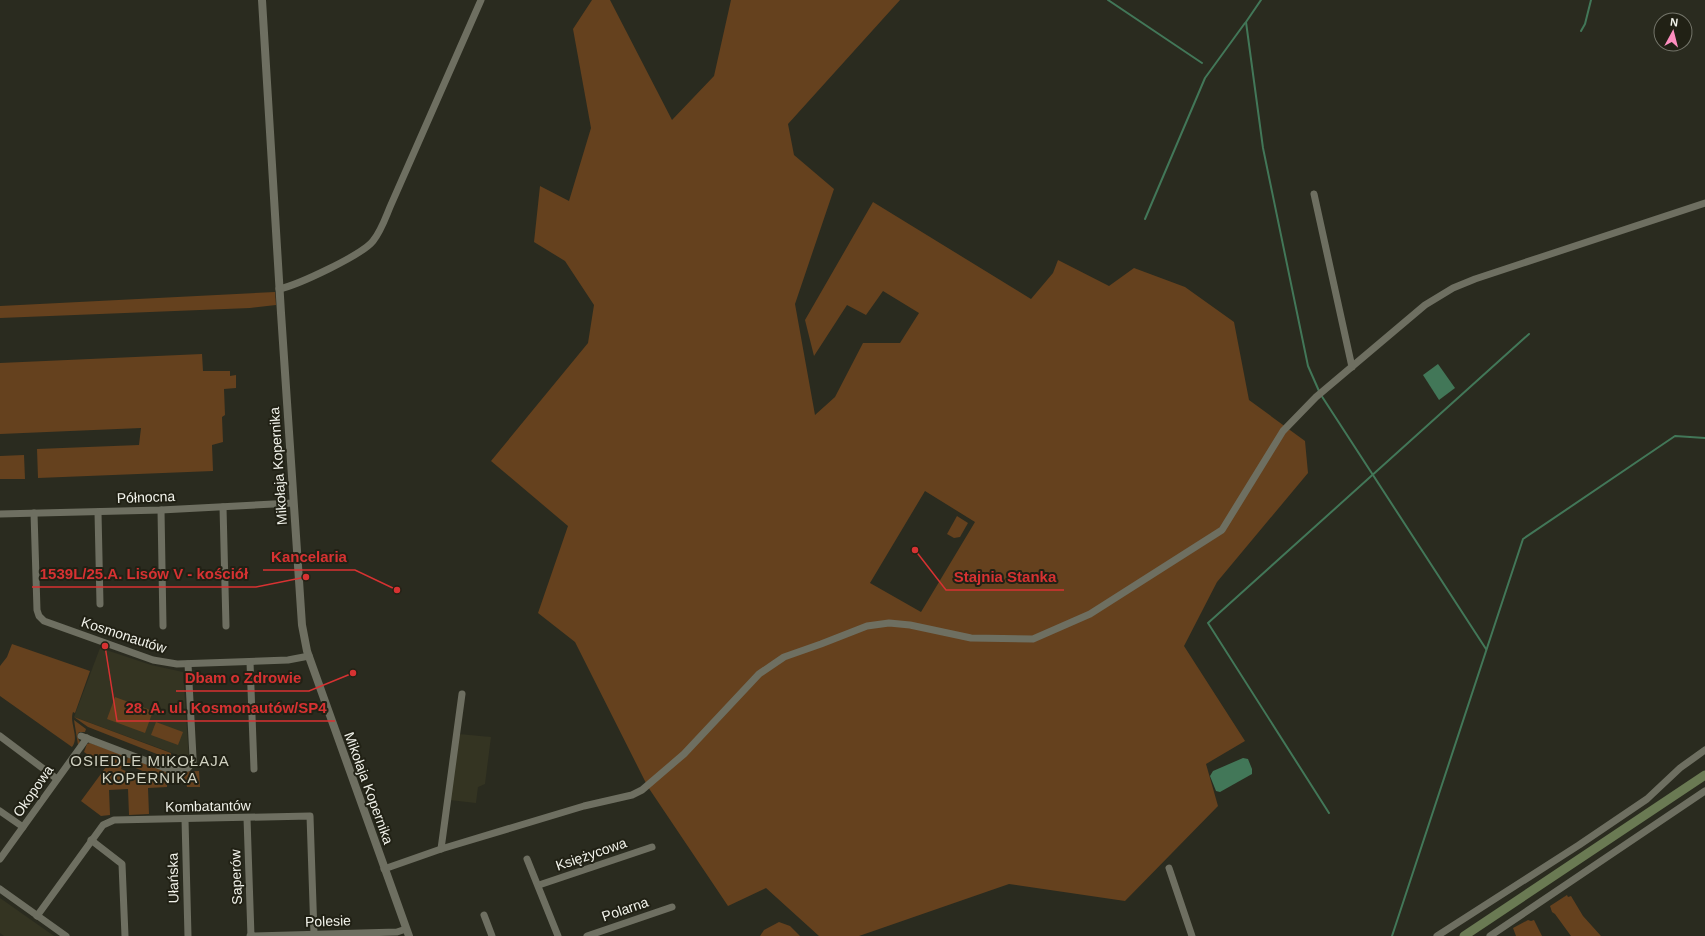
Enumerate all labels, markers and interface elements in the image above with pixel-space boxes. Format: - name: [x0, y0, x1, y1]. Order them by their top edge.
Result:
- north arrow: [1653, 12, 1693, 52]
- text: N: [1670, 16, 1679, 29]
- street label: Mikołaja Kopernika: [266, 406, 290, 526]
- street label: Północna: [117, 488, 176, 506]
- callout: Kancelaria: [263, 543, 355, 570]
- text: Kancelaria: [271, 548, 348, 565]
- callout: 1539L/25.A. Lisów V - kościół: [32, 560, 256, 587]
- callout: Stajnia Stanka: [946, 563, 1064, 590]
- text: 1539L/25.A. Lisów V - kościół: [40, 565, 249, 582]
- text: Stajnia Stanka: [954, 568, 1057, 585]
- street label: Kosmonautów: [79, 614, 170, 657]
- callout: Dbam o Zdrowie: [176, 664, 309, 691]
- text: Dbam o Zdrowie: [185, 669, 301, 686]
- callout: 28. A. ul. Kosmonautów/SP4: [117, 694, 335, 721]
- text: 28. A. ul. Kosmonautów/SP4: [125, 699, 327, 716]
- street label: Mikołaja Kopernika: [341, 730, 397, 847]
- district label: OSIEDLE MIKOŁAJA KOPERNIKA: [70, 752, 230, 786]
- street label: Okopowa: [9, 762, 57, 820]
- street label: Kombatantów: [165, 797, 252, 815]
- street label: Księżycowa: [553, 834, 629, 874]
- street label: Saperów: [227, 848, 245, 905]
- street label: Ułańska: [165, 852, 181, 903]
- street label: Polarna: [600, 894, 651, 924]
- street label: Polesie: [305, 912, 351, 930]

